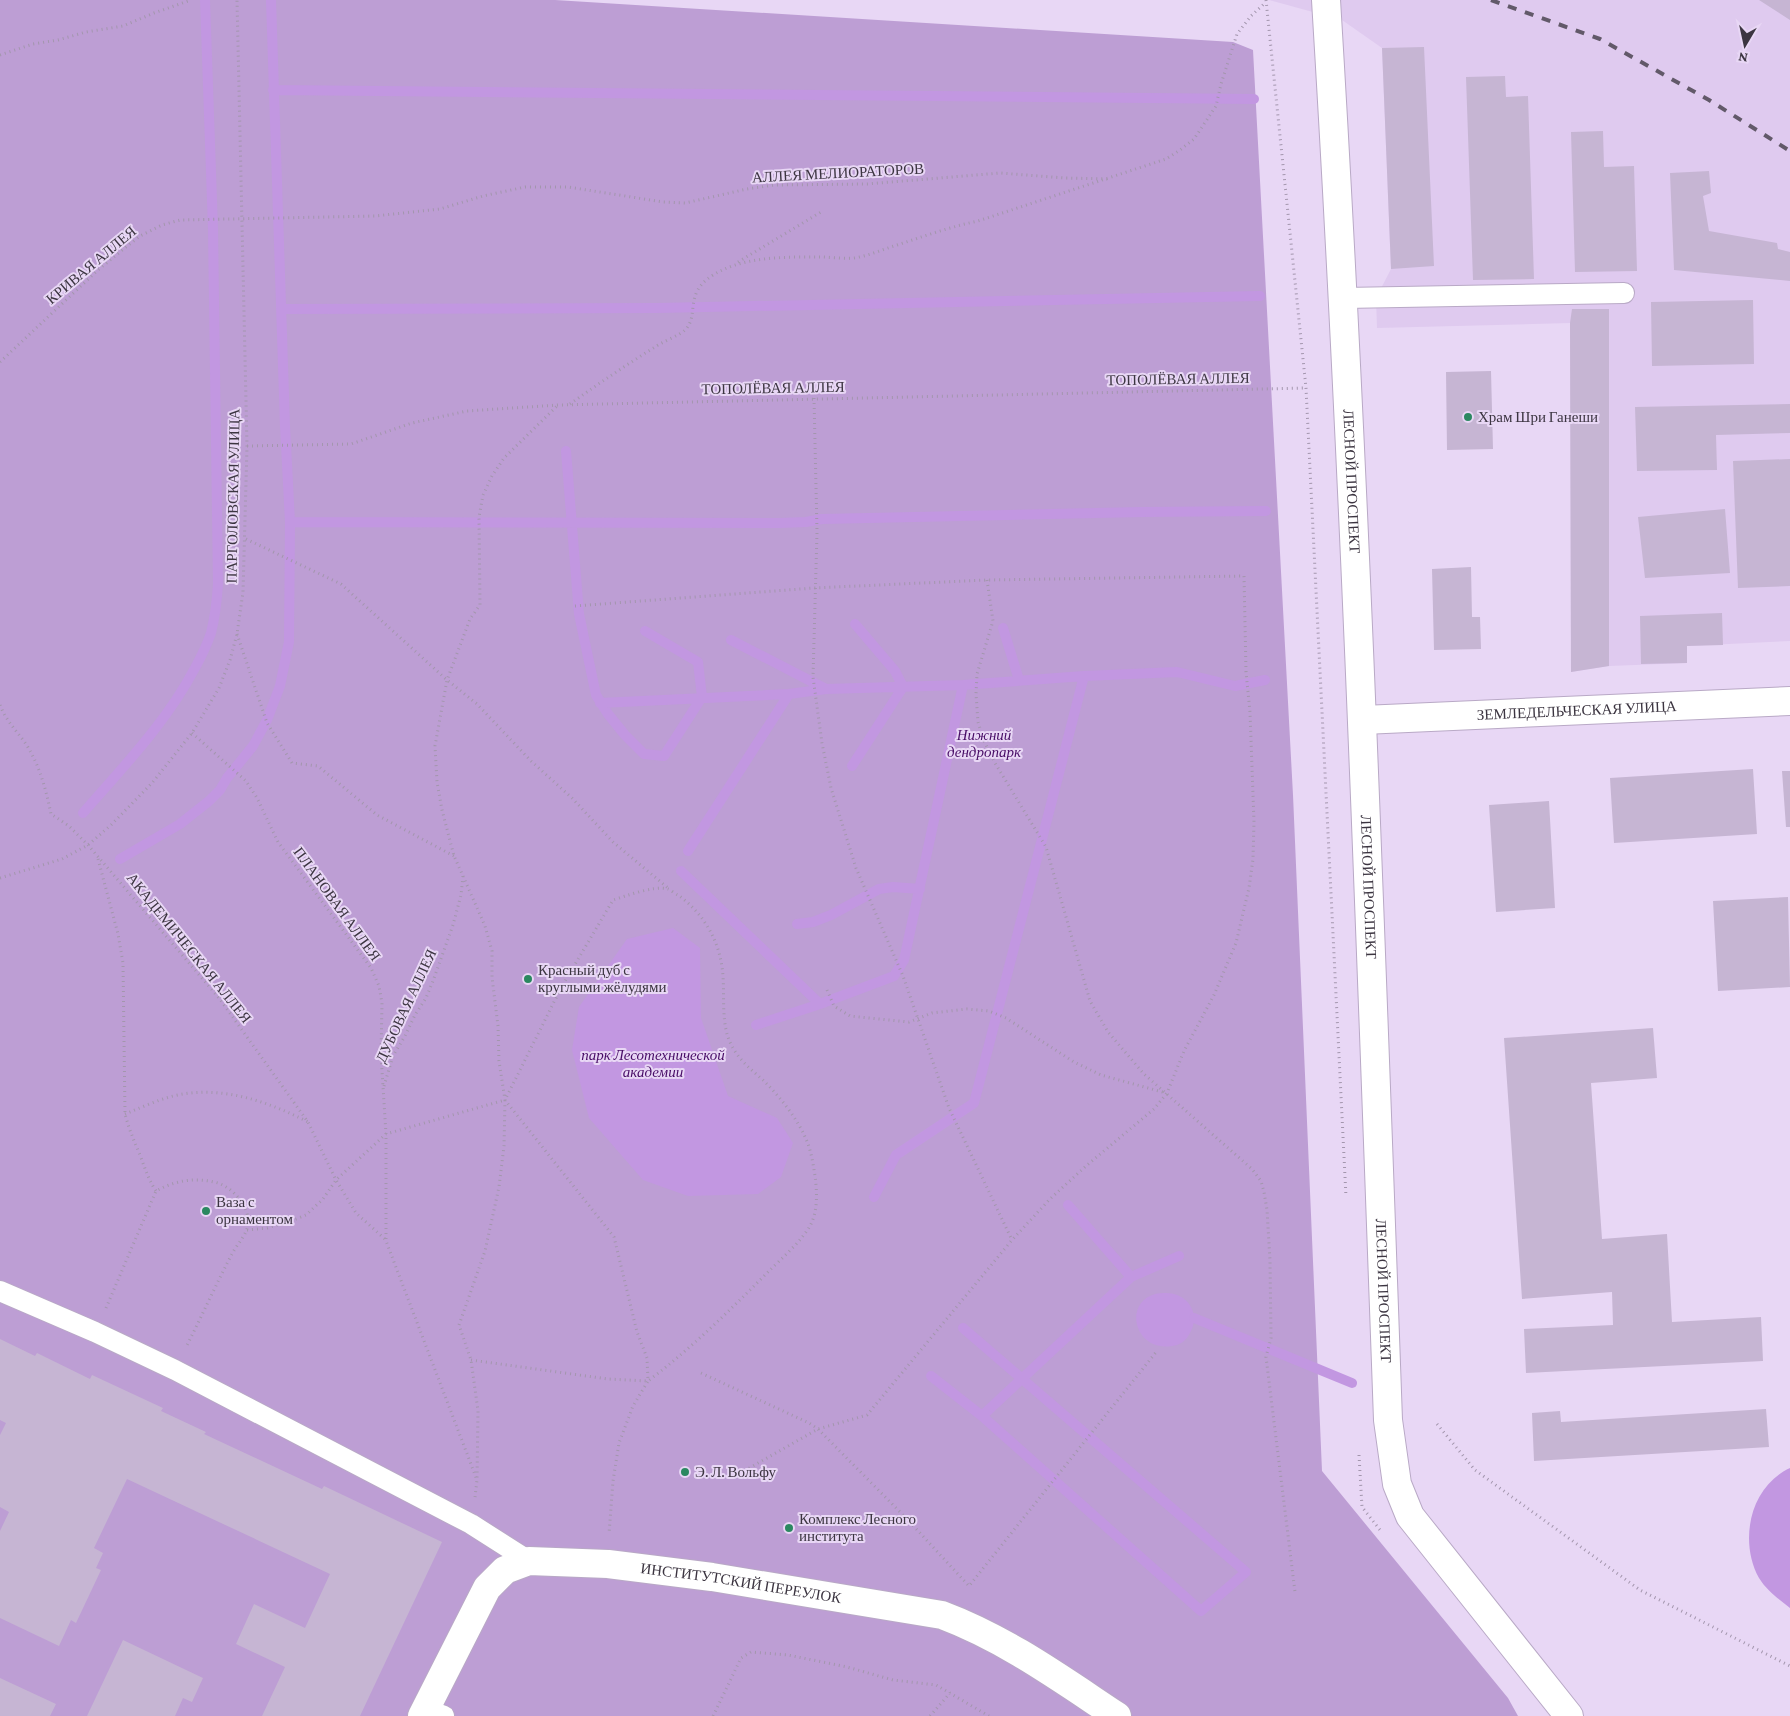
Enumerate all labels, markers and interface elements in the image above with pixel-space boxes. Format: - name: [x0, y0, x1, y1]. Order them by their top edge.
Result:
- north arrow: [1720, 20, 1770, 70]
- text: N: [1737, 49, 1749, 66]
- street label: АЛЛЕЯ МЕЛИОРАТОРОВ: [751, 160, 925, 186]
- street label: КРИВАЯ АЛЛЕЯ: [43, 223, 139, 307]
- street label: ТОПОЛЁВАЯ АЛЛЕЯ: [1106, 370, 1250, 388]
- street label: ТОПОЛЁВАЯ АЛЛЕЯ: [701, 379, 845, 397]
- street label: ПАРГОЛОВСКАЯ УЛИЦА: [223, 408, 243, 583]
- street label: ЛЕСНОЙ ПРОСПЕКТ: [1340, 409, 1363, 554]
- place label: Храм Шри Ганеши: [1478, 409, 1598, 425]
- marker: Храм Шри Ганеши: [1462, 411, 1474, 423]
- street label: ЗЕМЛЕДЕЛЬЧЕСКАЯ УЛИЦА: [1477, 698, 1677, 723]
- park label: Нижний дендропарк: [947, 727, 1022, 760]
- street label: ЛЕСНОЙ ПРОСПЕКТ: [1358, 815, 1379, 959]
- street label: ПЛАНОВАЯ АЛЛЕЯ: [290, 844, 384, 964]
- street label: АКАДЕМИЧЕСКАЯ АЛЛЕЯ: [124, 870, 254, 1026]
- street label: ДУБОВАЯ АЛЛЕЯ: [373, 947, 439, 1065]
- place label: Красный дуб с круглыми жёлудями: [538, 962, 667, 995]
- marker: Красный дуб с круглыми жёлудями: [522, 973, 534, 985]
- park label: парк Лесотехнической академии: [581, 1047, 725, 1080]
- place label: Ваза с орнаментом: [216, 1194, 293, 1227]
- marker: Ваза с орнаментом: [200, 1205, 212, 1217]
- street label: ЛЕСНОЙ ПРОСПЕКТ: [1373, 1218, 1394, 1363]
- place label: Э. Л. Вольфу: [695, 1464, 777, 1480]
- marker: Э. Л. Вольфу: [679, 1466, 691, 1478]
- place label: Комплекс Лесного института: [799, 1511, 916, 1544]
- marker: Комплекс Лесного института: [783, 1522, 795, 1534]
- street label: ИНСТИТУТСКИЙ ПЕРЕУЛОК: [640, 1560, 843, 1606]

